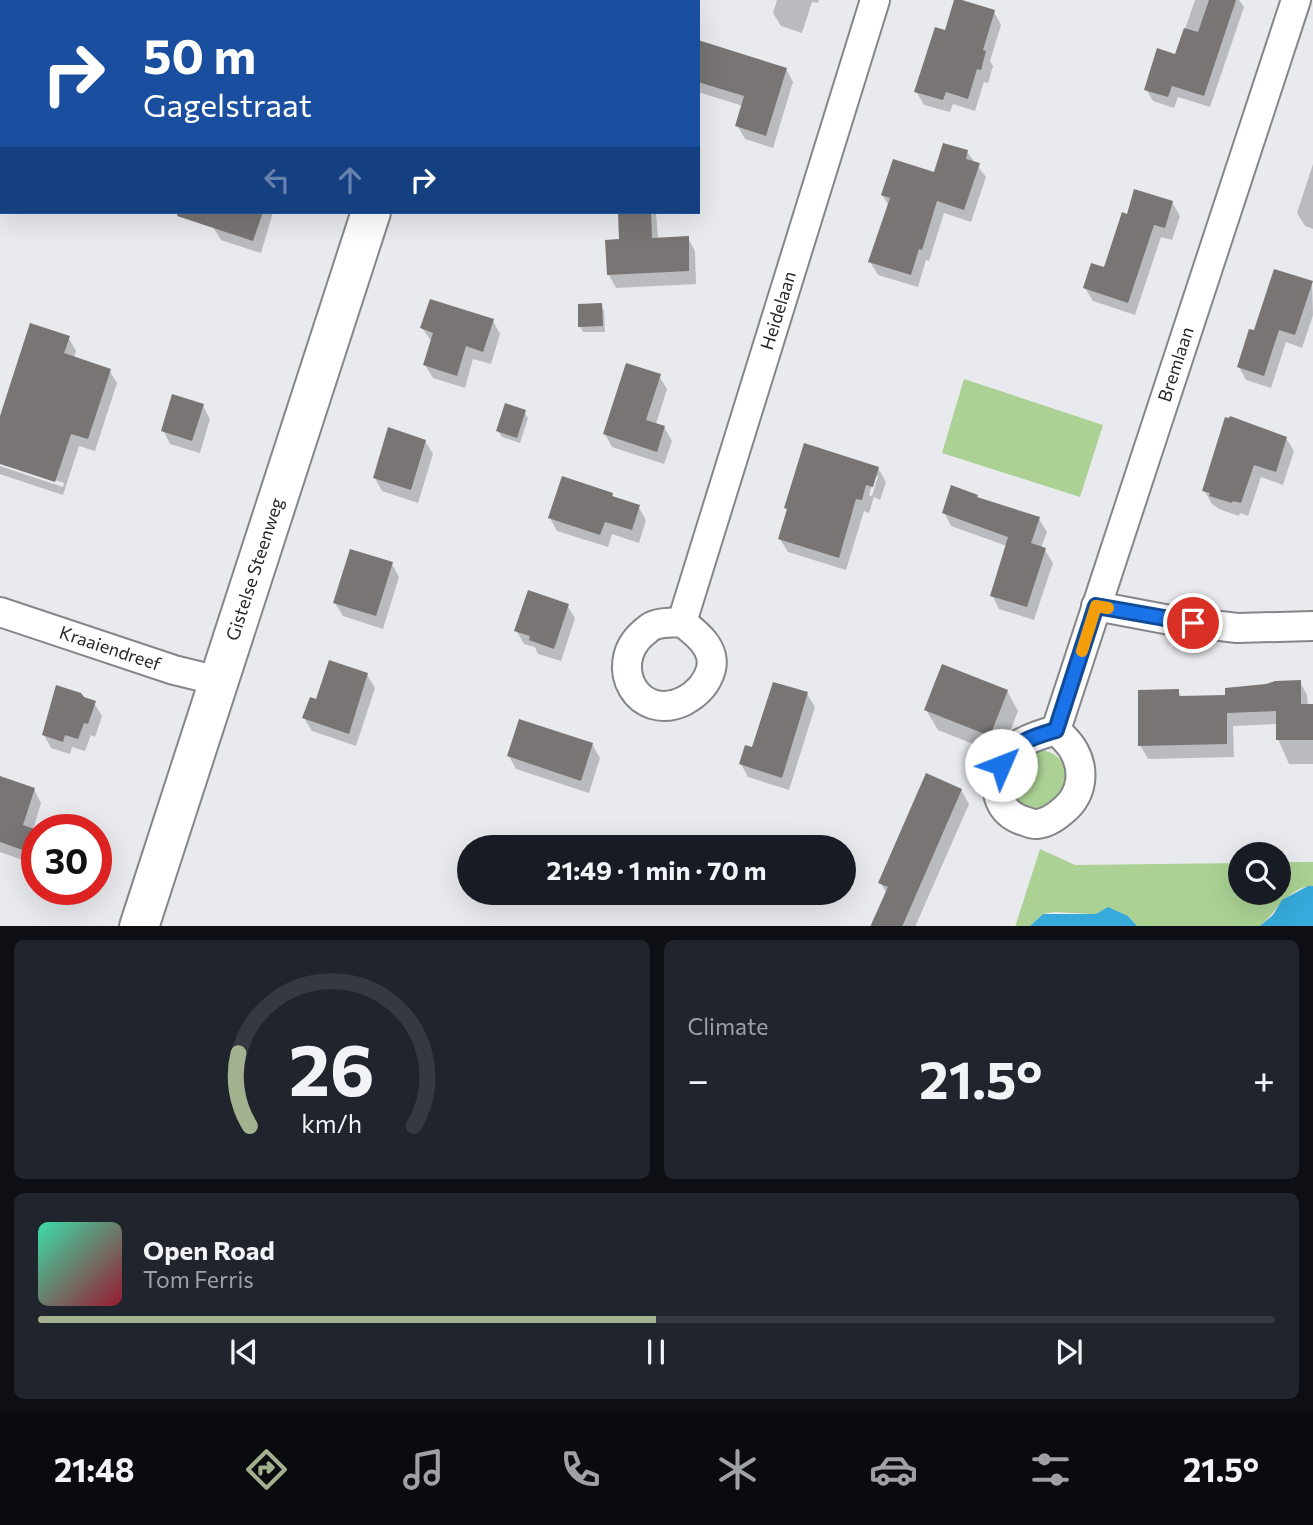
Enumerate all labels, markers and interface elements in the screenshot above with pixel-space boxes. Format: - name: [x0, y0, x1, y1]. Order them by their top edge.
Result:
- text: 50 m: [143, 24, 256, 84]
- icon: right: [28, 28, 119, 119]
- text: Gagelstraat: [143, 84, 312, 124]
- icon: left: [258, 161, 296, 199]
- icon: ahead: [331, 161, 369, 199]
- icon: right: [404, 161, 442, 199]
- street label: Heidelaan: [755, 268, 800, 352]
- street label: Bremlaan: [1153, 324, 1198, 404]
- street label: Gistelse Steenweg: [221, 495, 288, 643]
- pin: [1163, 593, 1223, 653]
- icon: arrive: [1174, 604, 1212, 642]
- street label: Kraaiendreef: [57, 621, 165, 675]
- position arrow: [964, 728, 1038, 802]
- speed limit sign: 30: [21, 814, 112, 905]
- map controls: [1228, 842, 1291, 905]
- button: search: [1228, 842, 1291, 905]
- text: 21:49 · 1 min · 70 m: [547, 854, 766, 885]
- text: Climate: [688, 1012, 769, 1040]
- text: 26: [289, 1022, 375, 1111]
- text: 21.5°: [919, 1046, 1043, 1110]
- text: −: [688, 1055, 709, 1102]
- text: +: [1253, 1055, 1275, 1102]
- text: km/h: [301, 1107, 362, 1137]
- text: Open Road: [143, 1234, 275, 1265]
- text: Tom Ferris: [143, 1265, 254, 1293]
- icon: previous: [225, 1333, 263, 1371]
- icon: pause: [637, 1333, 675, 1371]
- icon: next: [1050, 1333, 1088, 1371]
- icon: directions: [242, 1445, 291, 1494]
- icon: music: [399, 1445, 448, 1494]
- icon: phone: [556, 1445, 605, 1494]
- icon: climate: [713, 1445, 762, 1494]
- icon: car: [869, 1445, 918, 1494]
- icon: filters: [1026, 1445, 1075, 1494]
- text: 21:48: [54, 1449, 134, 1489]
- text: 21.5°: [1183, 1449, 1259, 1489]

